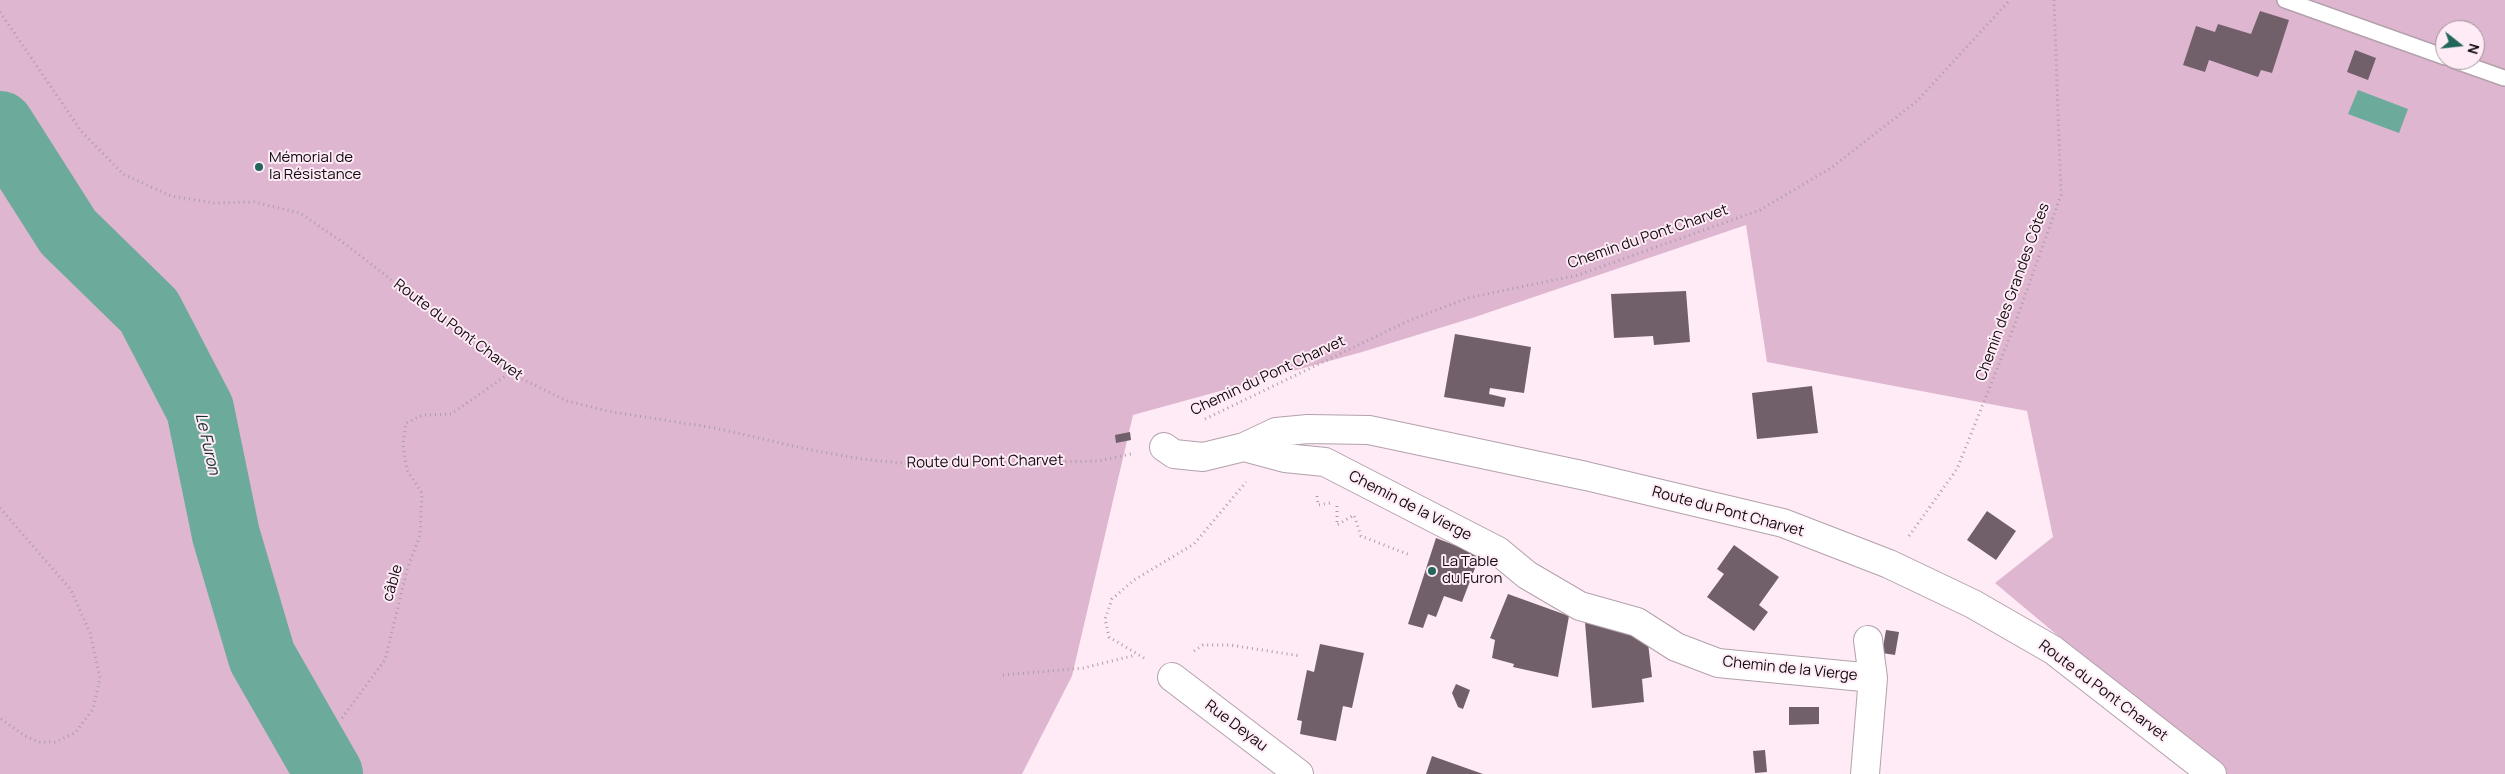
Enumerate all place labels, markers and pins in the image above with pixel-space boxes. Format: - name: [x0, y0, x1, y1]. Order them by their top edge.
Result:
- place label: Mémorial de la Résistance: [269, 149, 361, 184]
- marker: Mémorial de la Résistance: [253, 161, 265, 173]
- place label: La Table du Furon: [1442, 553, 1502, 588]
- marker: La Table du Furon: [1426, 565, 1438, 577]

